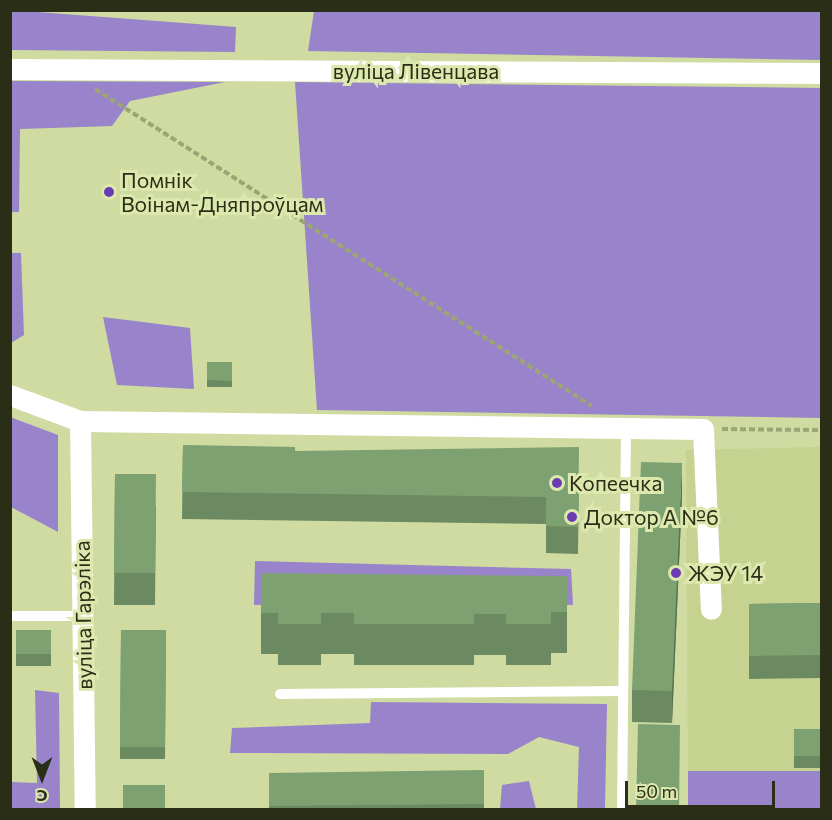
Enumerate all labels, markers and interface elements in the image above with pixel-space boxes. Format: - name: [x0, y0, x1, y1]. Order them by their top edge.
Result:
- street label: вуліца Лівенцава: [333, 58, 499, 84]
- place label: Помнік Воінам-Дняпроўцам: [121, 167, 324, 217]
- marker: Помнік Воінам-Дняпроўцам: [102, 185, 116, 199]
- place label: Копеечка: [569, 470, 662, 496]
- marker: Копеечка: [550, 476, 564, 490]
- place label: Доктор А №6: [584, 504, 719, 530]
- marker: Доктор А №6: [565, 510, 579, 524]
- street label: вуліца Гарэліка: [69, 540, 97, 690]
- place label: ЖЭУ 14: [688, 560, 763, 586]
- marker: ЖЭУ 14: [669, 566, 683, 580]
- north arrow: [12, 748, 72, 808]
- scale bar: [628, 769, 778, 807]
- text: 50 m: [636, 780, 677, 802]
- text: С: [37, 787, 47, 806]

